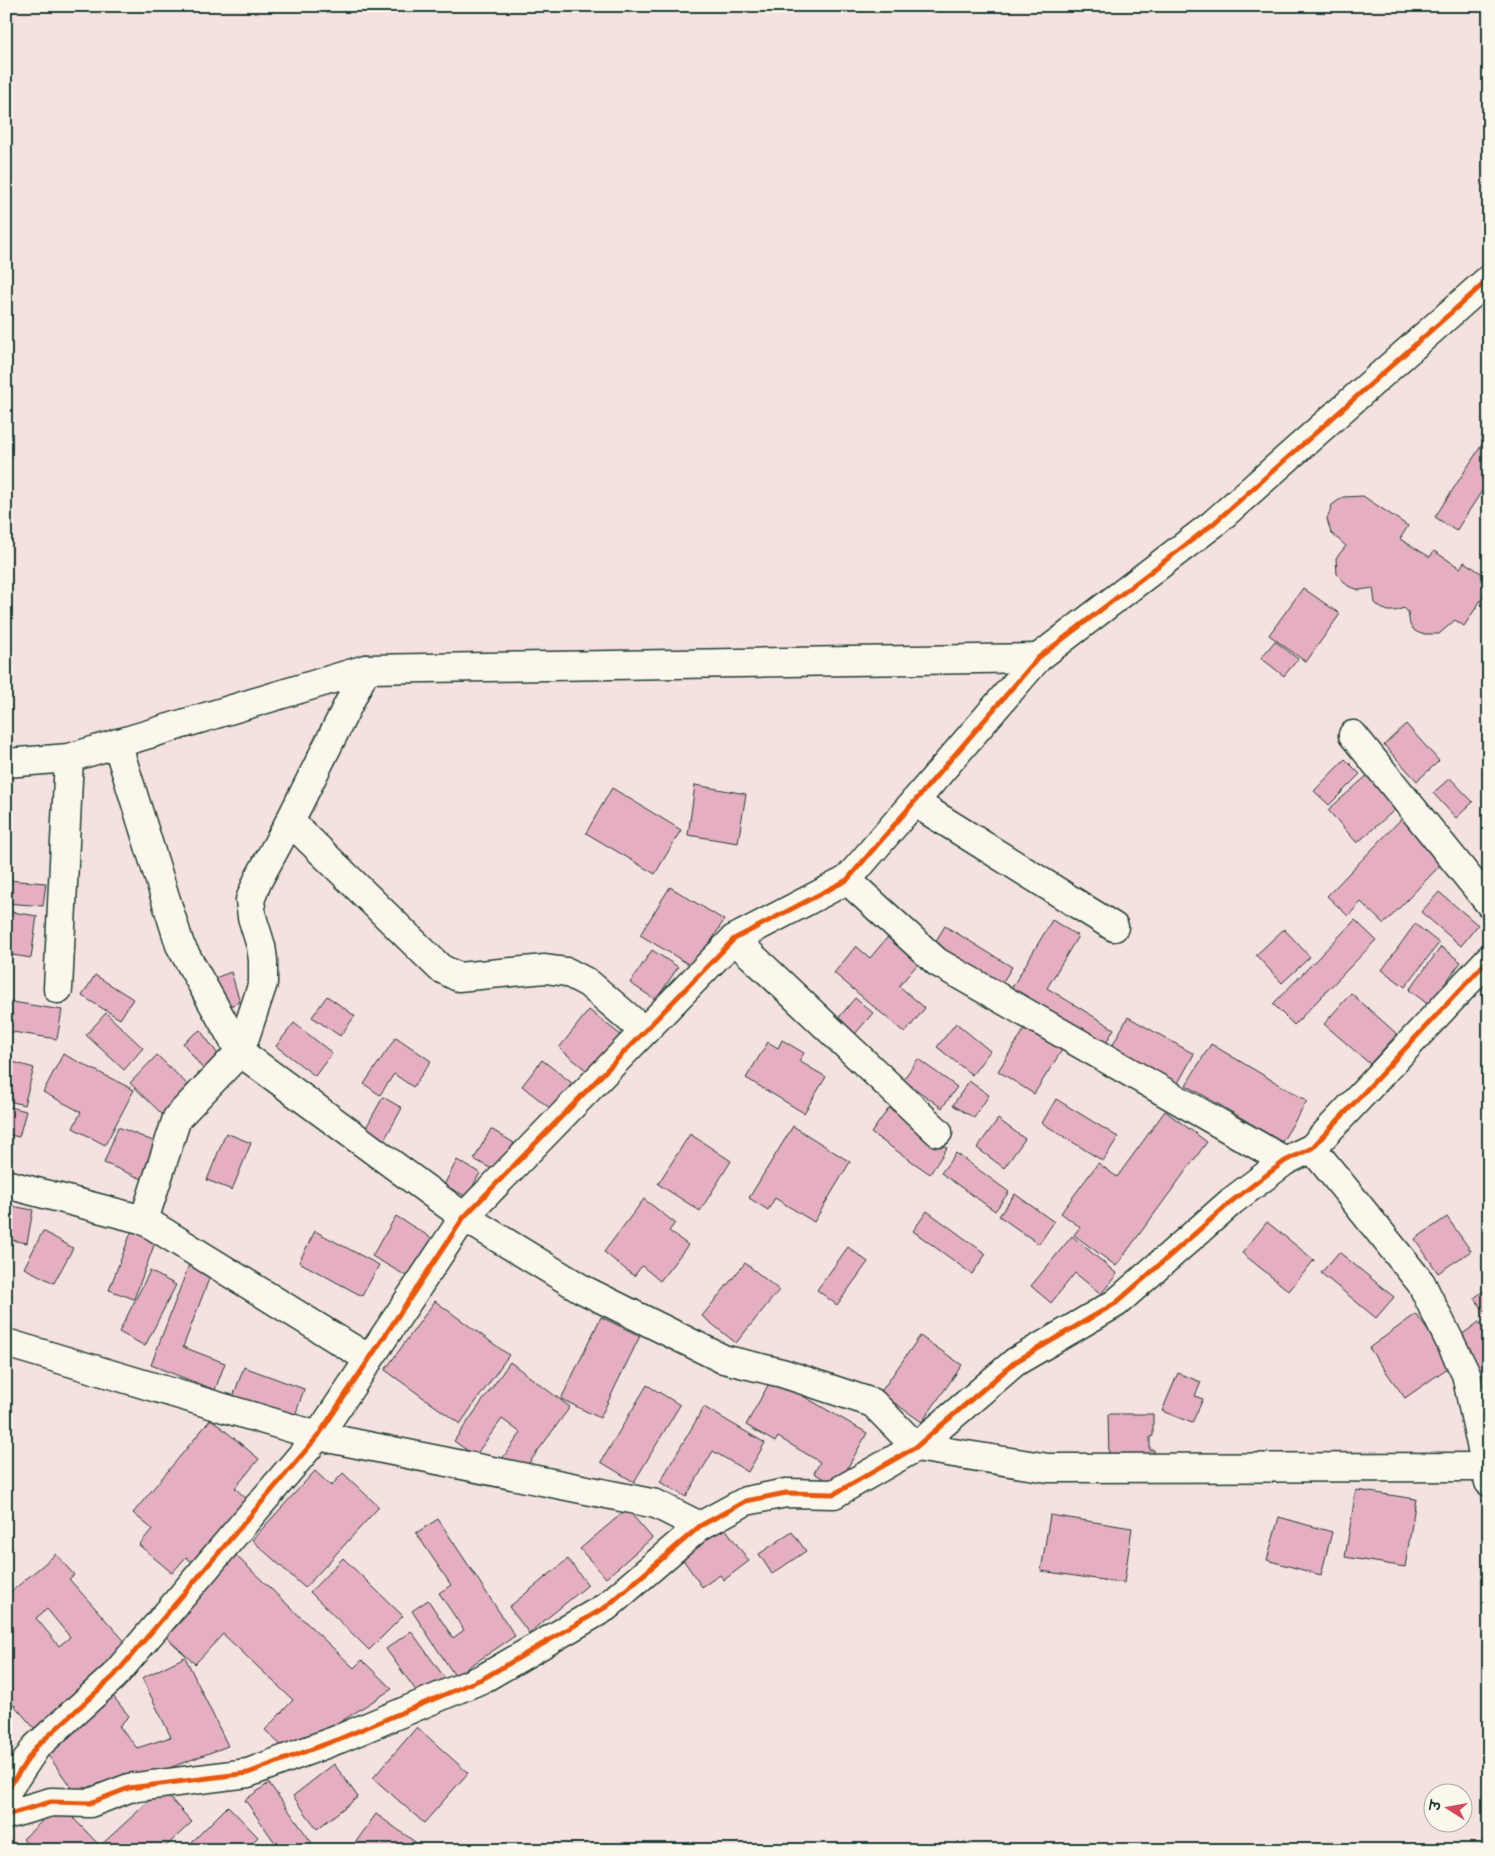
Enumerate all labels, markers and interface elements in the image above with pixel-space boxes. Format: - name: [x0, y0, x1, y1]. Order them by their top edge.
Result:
- north arrow: [1422, 1784, 1472, 1834]
- text: उ: [1425, 1798, 1445, 1814]

